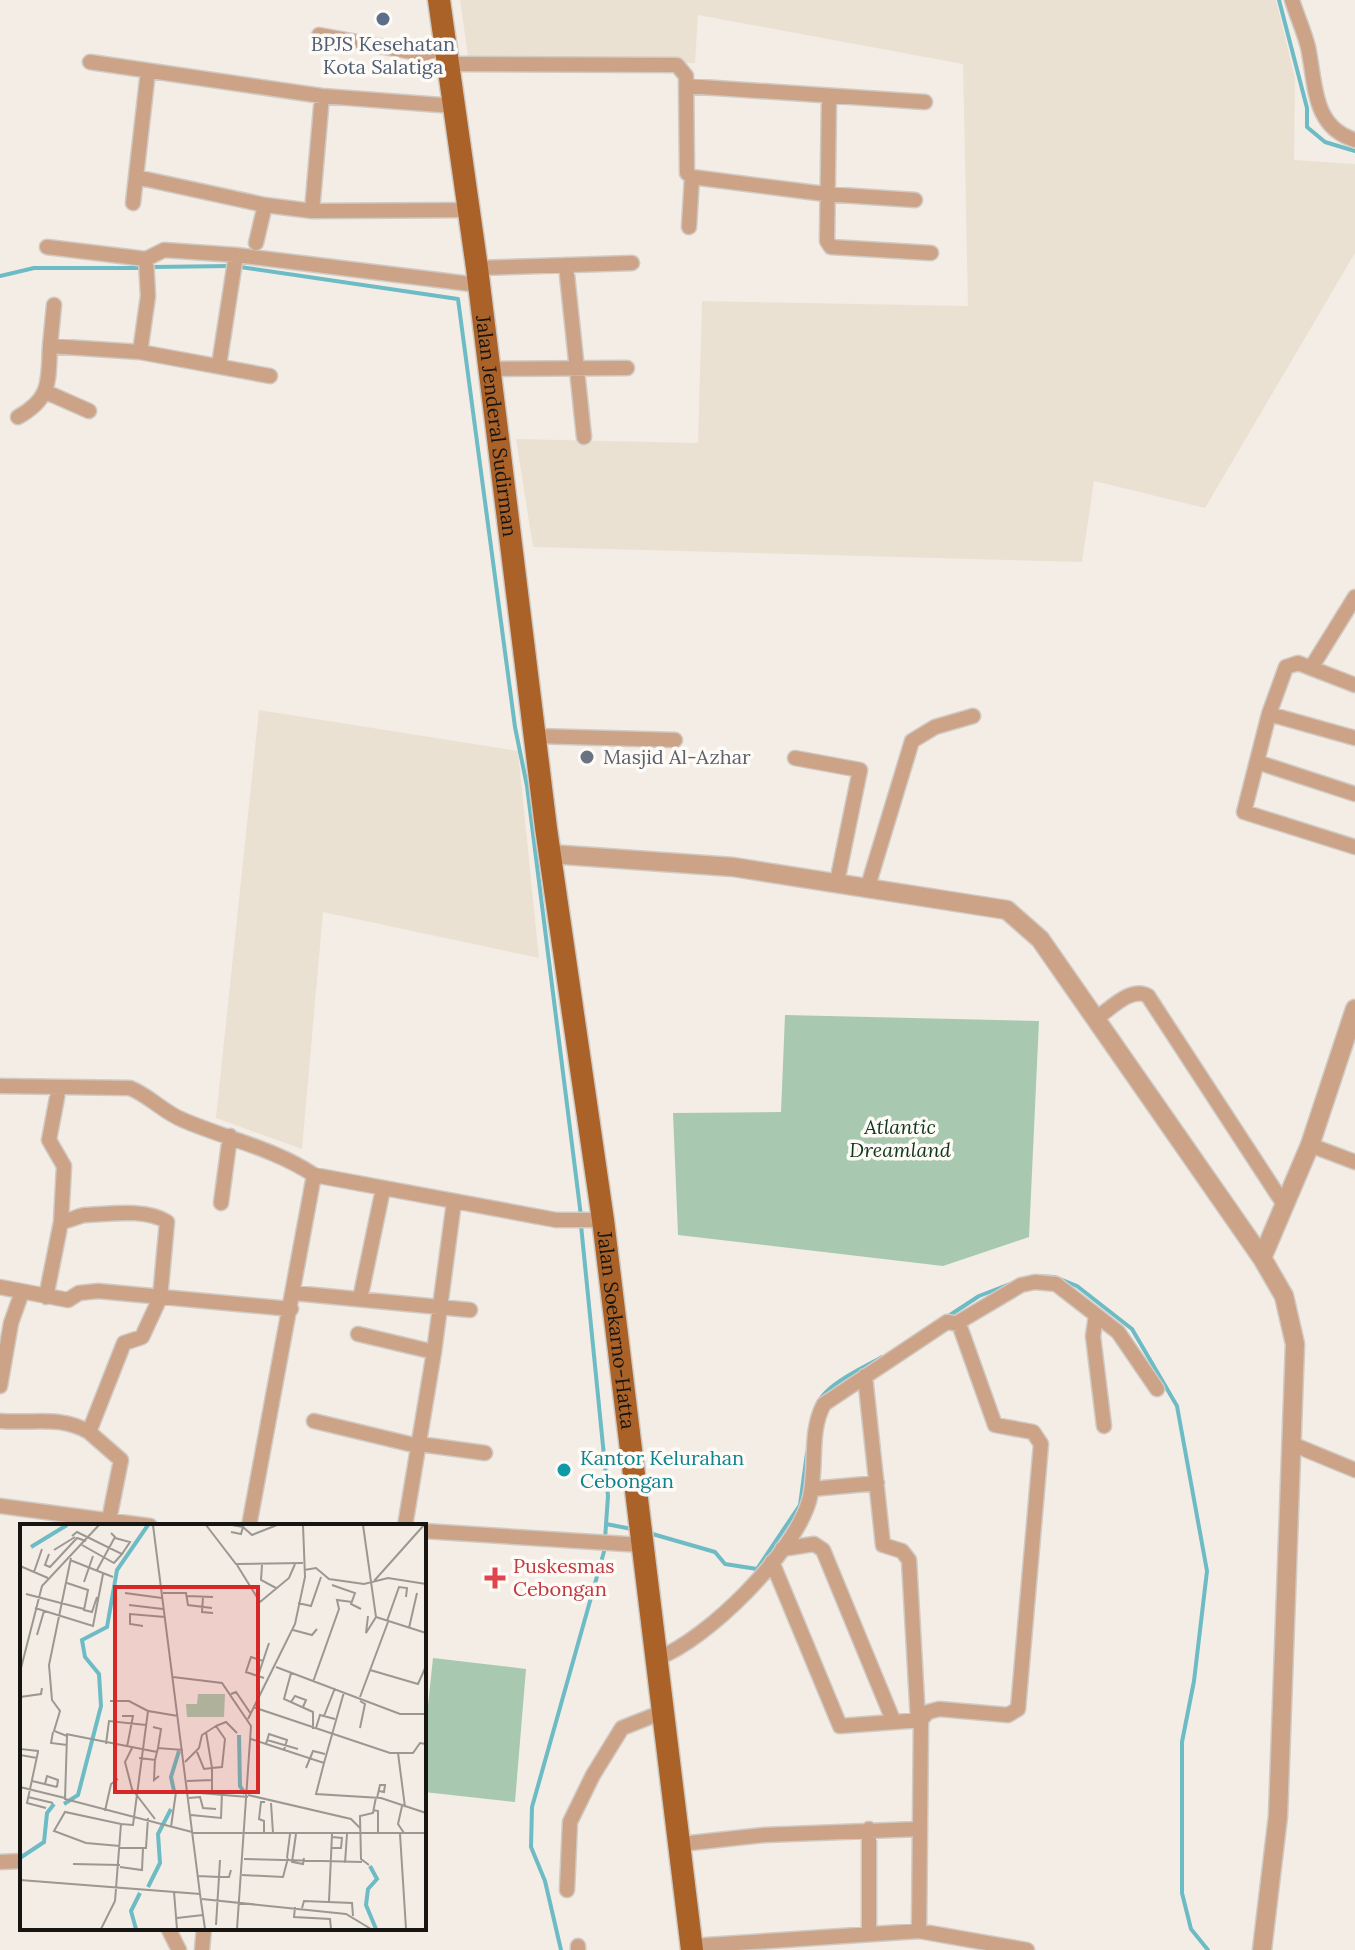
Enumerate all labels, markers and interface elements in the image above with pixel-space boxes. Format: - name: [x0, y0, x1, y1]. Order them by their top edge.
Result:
- marker: BPJS Kesehatan Kota Salatiga: [374, 10, 392, 28]
- place label: BPJS Kesehatan Kota Salatiga: [311, 31, 455, 79]
- street label: Jalan Jenderal Sudirman: [471, 313, 523, 538]
- place label: Masjid Al-Azhar: [603, 744, 751, 769]
- marker: Masjid Al-Azhar: [578, 748, 596, 766]
- park label: Atlantic Dreamland: [849, 1114, 952, 1162]
- street label: Jalan Soekarno-Hatta: [592, 1229, 641, 1431]
- place label: Kantor Kelurahan Cebongan: [580, 1445, 744, 1493]
- marker: Kantor Kelurahan Cebongan: [555, 1461, 573, 1479]
- inset map: [20, 1524, 426, 1930]
- place label: Puskesmas Cebongan: [513, 1553, 614, 1601]
- marker: Puskesmas Cebongan: [484, 1567, 506, 1589]

